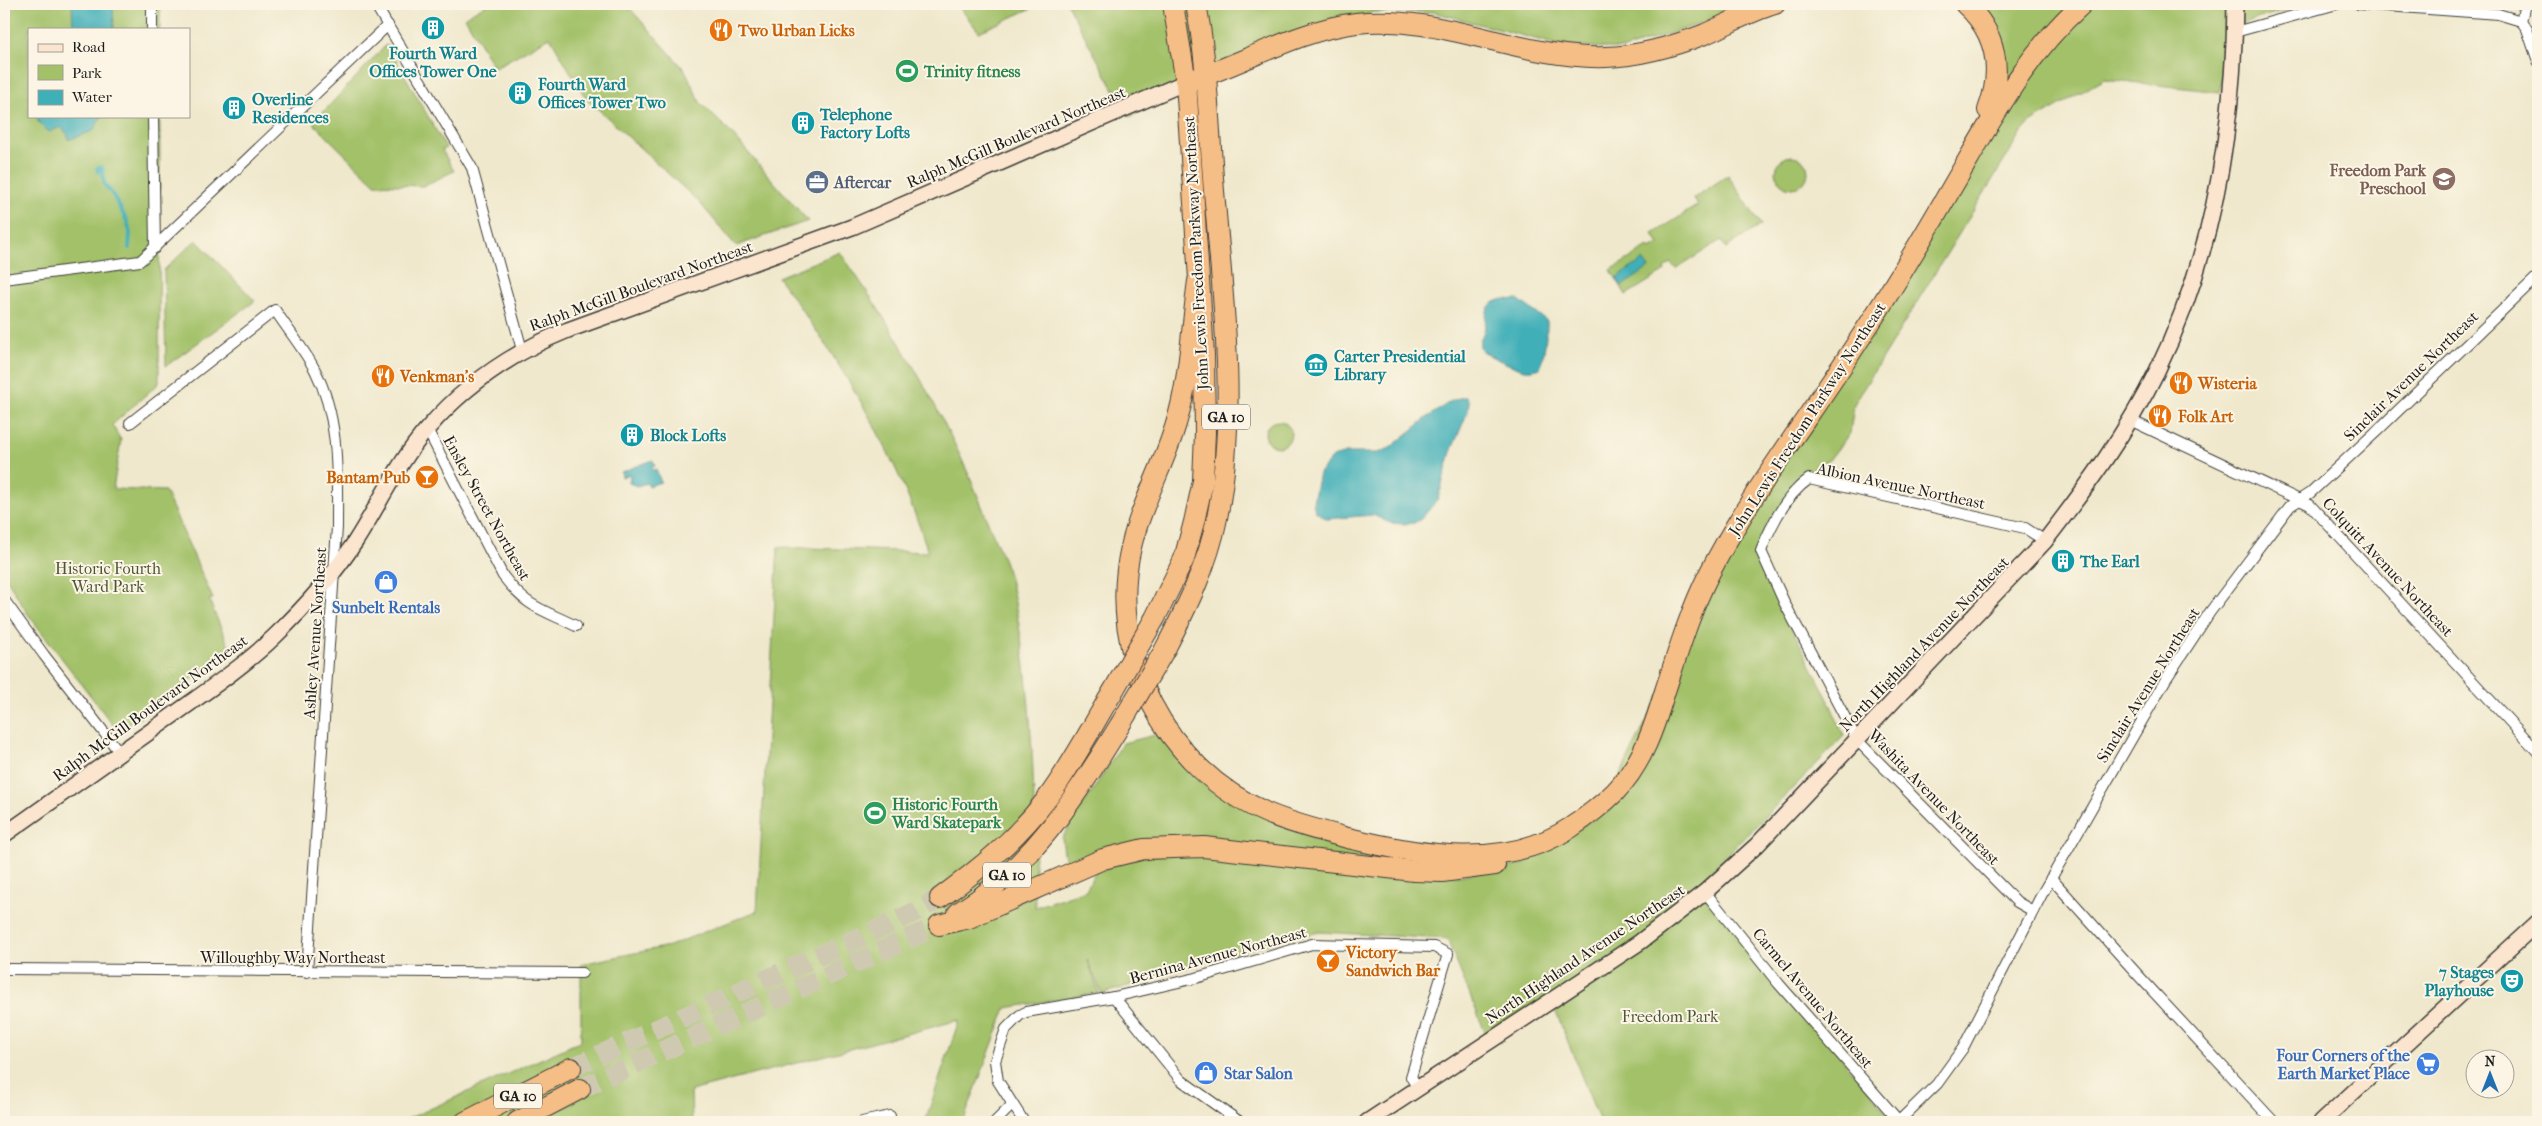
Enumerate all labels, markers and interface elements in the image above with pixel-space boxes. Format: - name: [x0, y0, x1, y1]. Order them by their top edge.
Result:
- building icon: Fourth Ward Offices Tower One: [420, 15, 446, 41]
- restaurant icon: Two Urban Licks: [708, 17, 734, 43]
- place label: Two Urban Licks: [737, 21, 855, 40]
- legend: [28, 28, 190, 118]
- text: Road: [72, 38, 106, 56]
- place label: Fourth Ward Offices Tower One: [369, 44, 497, 81]
- sports icon: Trinity fitness: [894, 58, 920, 84]
- place label: Trinity fitness: [923, 62, 1020, 82]
- text: Park: [72, 64, 102, 82]
- place label: Fourth Ward Offices Tower Two: [537, 75, 666, 112]
- building icon: Fourth Ward Offices Tower Two: [507, 80, 533, 106]
- street label: Ralph McGill Boulevard Northeast: [904, 82, 1129, 192]
- text: Water: [71, 88, 112, 106]
- place label: Overline Residences: [252, 90, 329, 127]
- building icon: Overline Residences: [221, 95, 247, 121]
- place label: Telephone Factory Lofts: [819, 105, 910, 143]
- building icon: Telephone Factory Lofts: [790, 110, 816, 136]
- street label: John Lewis Freedom Parkway Northeast: [1179, 115, 1213, 393]
- place label: Freedom Park Preschool: [2329, 161, 2427, 198]
- school or university icon: Freedom Park Preschool: [2431, 166, 2457, 192]
- office icon: Aftercar: [804, 169, 830, 195]
- place label: Aftercar: [833, 173, 892, 192]
- street label: Ralph McGill Boulevard Northeast: [527, 237, 756, 335]
- street label: John Lewis Freedom Parkway Northeast: [1723, 299, 1890, 541]
- street label: Sinclair Avenue Northeast: [2340, 307, 2482, 445]
- place label: Carter Presidential Library: [1334, 347, 1466, 385]
- museum icon: Carter Presidential Library: [1303, 352, 1329, 378]
- restaurant icon: Venkman's: [370, 363, 396, 389]
- place label: Venkman's: [399, 367, 474, 386]
- restaurant icon: Wisteria: [2168, 370, 2194, 396]
- place label: Wisteria: [2197, 374, 2257, 393]
- restaurant icon: Folk Art: [2147, 403, 2173, 429]
- road number: GA 10: [1202, 404, 1250, 430]
- place label: Folk Art: [2177, 407, 2234, 426]
- building icon: Block Lofts: [619, 422, 645, 448]
- place label: Block Lofts: [650, 426, 726, 445]
- street label: Ensley Street Northeast: [439, 432, 535, 584]
- street label: Albion Avenue Northeast: [1814, 459, 1987, 513]
- bar icon: Bantam Pub: [414, 464, 440, 490]
- place label: Bantam Pub: [326, 468, 411, 487]
- street label: Colquitt Avenue Northeast: [2319, 494, 2458, 641]
- street label: Ashley Avenue Northeast: [299, 546, 331, 721]
- building icon: The Earl: [2050, 548, 2076, 574]
- street label: North Highland Avenue Northeast: [1835, 552, 2013, 736]
- place label: The Earl: [2079, 552, 2140, 571]
- park label: Historic Fourth Ward Park: [55, 559, 161, 596]
- shop icon: Sunbelt Rentals: [373, 569, 399, 595]
- place label: Sunbelt Rentals: [332, 598, 440, 617]
- street label: Sinclair Avenue Northeast: [2092, 604, 2204, 766]
- street label: Ralph McGill Boulevard Northeast: [49, 631, 251, 785]
- street label: Washita Avenue Northeast: [1863, 724, 2004, 869]
- place label: Historic Fourth Ward Skatepark: [891, 795, 1002, 833]
- sports icon: Historic Fourth Ward Skatepark: [862, 800, 888, 826]
- road number: GA 10: [983, 862, 1031, 888]
- street label: North Highland Avenue Northeast: [1482, 880, 1688, 1028]
- street label: Bernina Avenue Northeast: [1127, 922, 1309, 988]
- street label: Carmel Avenue Northeast: [1749, 924, 1877, 1072]
- place label: Victory Sandwich Bar: [1345, 943, 1441, 980]
- street label: Willoughby Way Northeast: [199, 948, 386, 967]
- bar icon: Victory Sandwich Bar: [1315, 948, 1341, 974]
- place label: 7 Stages Playhouse: [2425, 963, 2494, 1001]
- theatre icon: 7 Stages Playhouse: [2499, 968, 2525, 994]
- park label: Freedom Park: [1622, 1007, 1719, 1026]
- place label: Four Corners of the Earth Market Place: [2275, 1046, 2410, 1083]
- north arrow: [2464, 1048, 2514, 1098]
- supermarket icon: Four Corners of the Earth Market Place: [2415, 1051, 2441, 1077]
- text: N: [2485, 1053, 2496, 1070]
- shop icon: Star Salon: [1193, 1060, 1219, 1086]
- place label: Star Salon: [1224, 1064, 1294, 1083]
- road number: GA 10: [494, 1084, 542, 1108]

